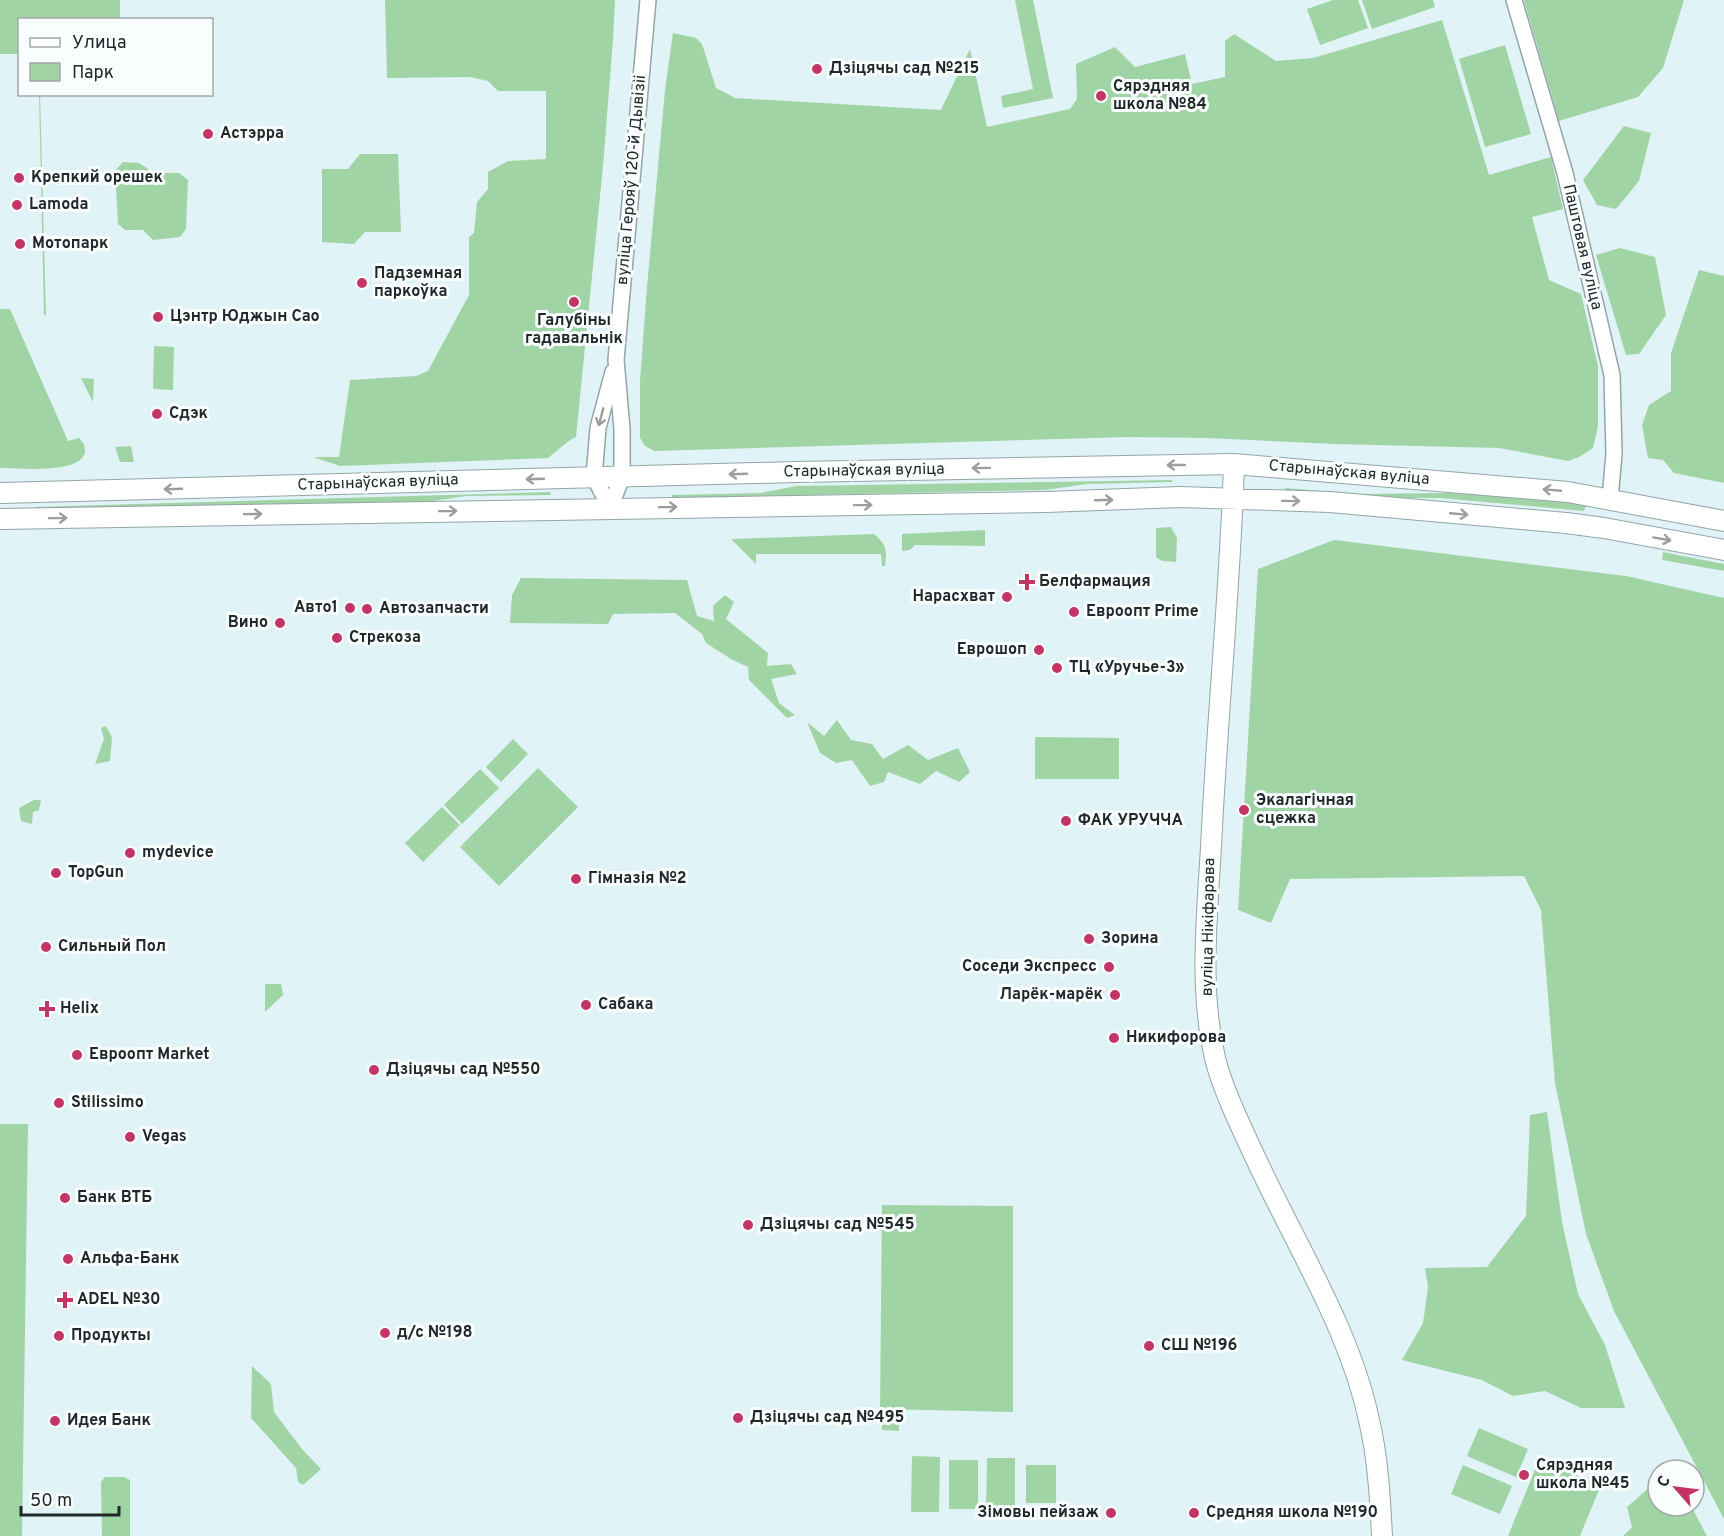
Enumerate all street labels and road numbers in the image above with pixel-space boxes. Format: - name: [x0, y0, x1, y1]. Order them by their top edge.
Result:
- street label: вуліца Герояў 120-й Дывізіі: [613, 74, 651, 286]
- street label: Паштовая вуліца: [1558, 182, 1606, 312]
- street label: Старынаўская вуліца: [1268, 456, 1430, 490]
- street label: Старынаўская вуліца: [783, 460, 945, 482]
- street label: Старынаўская вуліца: [297, 470, 459, 496]
- street label: вуліца Нікіфарава: [1198, 858, 1220, 996]

